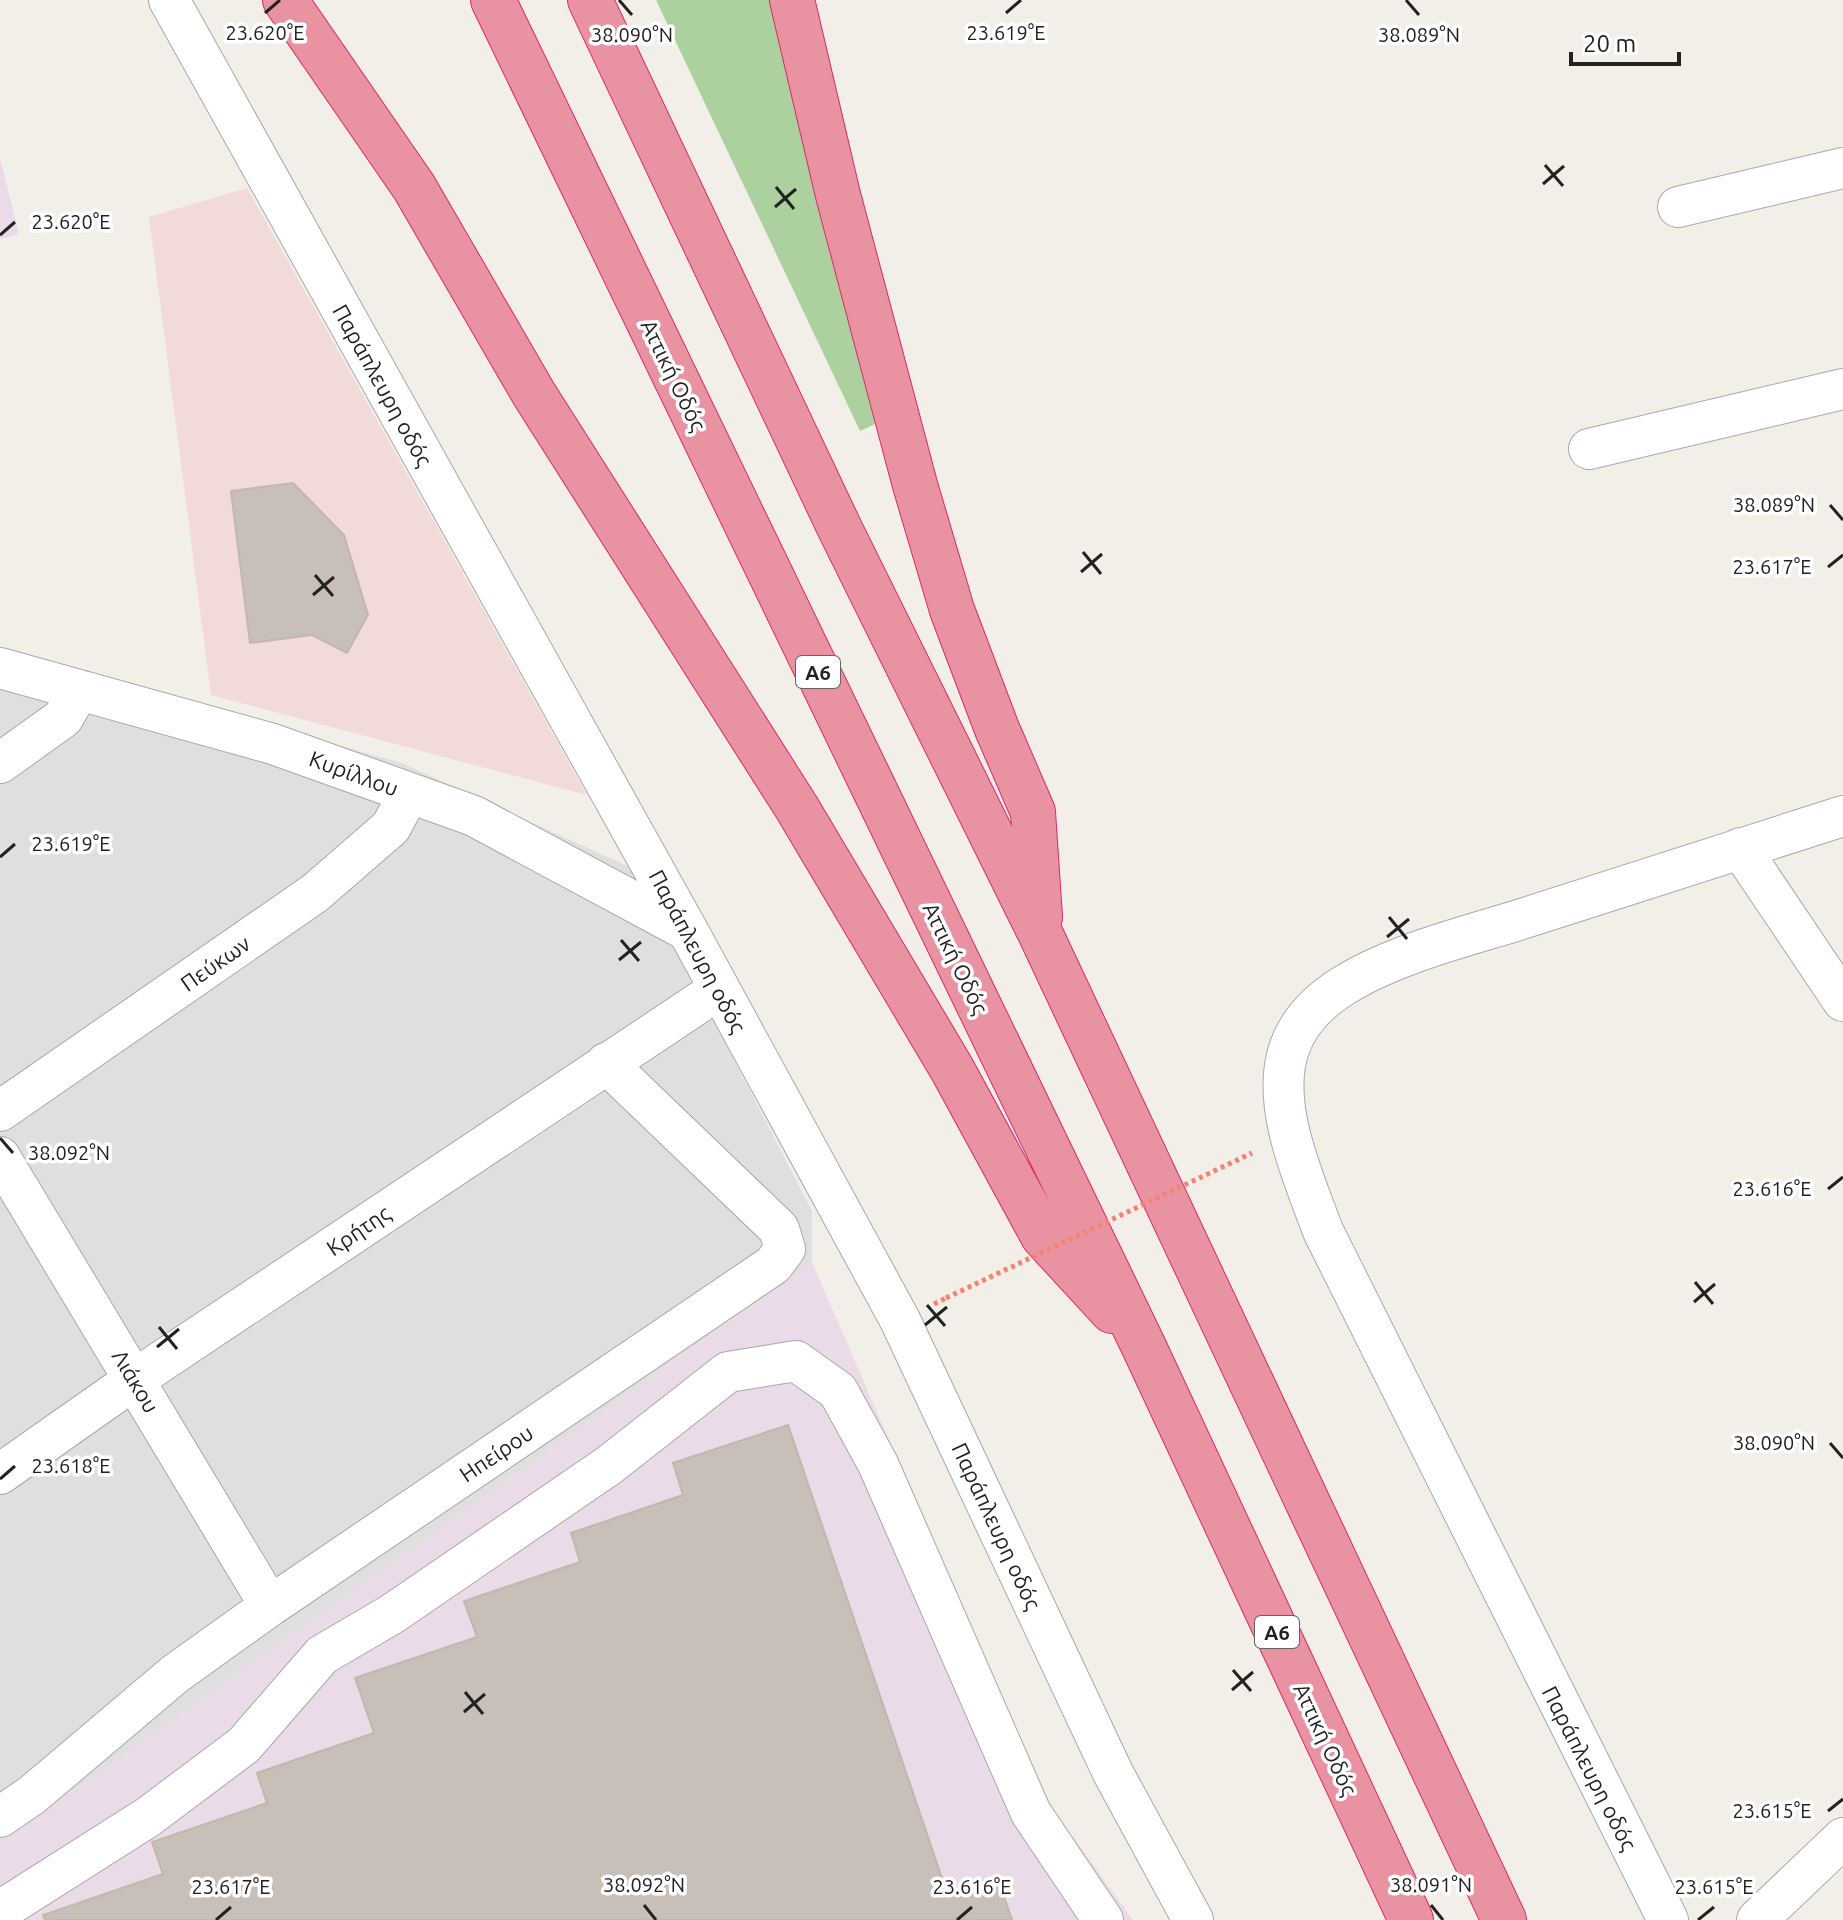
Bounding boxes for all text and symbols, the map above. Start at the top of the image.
scale bar [1571,16,1679,66]
text: 23.620°E [226,21,305,44]
text: 23.619°E [967,21,1046,44]
text: 38.090°N [591,23,673,46]
text: 38.089°N [1378,23,1460,46]
text: 20 m [1583,30,1636,57]
text: 23.620°E [32,210,111,233]
street label: Παράπλευρη οδός [327,300,438,471]
street label: Αττική Οδός [635,315,712,435]
text: 38.089°N [1733,493,1815,516]
text: 23.617°E [1733,555,1812,578]
road number: Α6 [796,656,840,688]
street label: Κυρίλλου [306,745,402,801]
text: 23.619°E [32,832,111,855]
street label: Παράπλευρη οδός [644,865,752,1037]
street label: Αττική Οδός [917,898,994,1018]
street label: Πεύκων [176,930,255,996]
text: 38.092°N [28,1141,110,1164]
text: 23.616°E [1733,1177,1812,1200]
street label: Κρήτης [322,1200,395,1261]
street label: Λιάκου [107,1345,165,1417]
street label: Ηπείρου [455,1419,537,1487]
text: 38.090°N [1733,1431,1815,1454]
street label: Παράπλευρη οδός [947,1439,1047,1614]
text: 23.618°E [32,1454,111,1477]
road number: Α6 [1255,1616,1299,1648]
street label: Αττική Οδός [1288,1679,1363,1799]
street label: Παράπλευρη οδός [1537,1682,1642,1855]
text: 23.615°E [1733,1799,1812,1822]
text: 38.092°N [603,1873,685,1896]
text: 38.091°N [1390,1873,1472,1896]
text: 23.617°E [192,1875,271,1898]
text: 23.616°E [933,1875,1012,1898]
text: 23.615°E [1675,1875,1754,1898]

